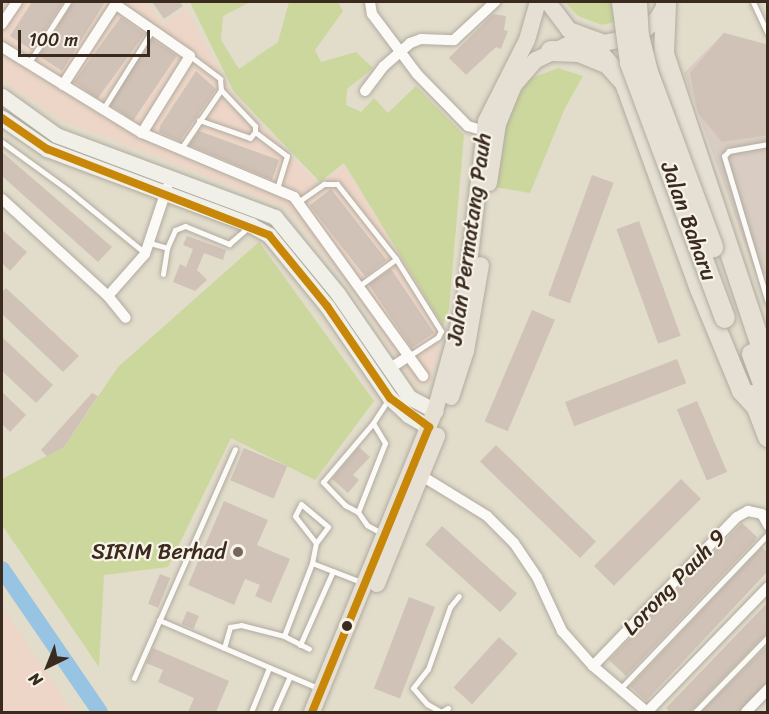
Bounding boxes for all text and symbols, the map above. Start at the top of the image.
scale bar [21,18,153,56]
text: 100 m [29,24,78,56]
street label: Jalan Permatang Pauh [441,131,497,347]
street label: Jalan Baharu [655,158,723,284]
street label: Lorong Pauh 9 [617,523,731,641]
place label: SIRIM Berhad [91,539,226,565]
marker: SIRIM Berhad [231,545,245,559]
unlabelled marker [341,620,353,632]
north arrow [18,636,78,696]
text: N [21,665,49,694]

